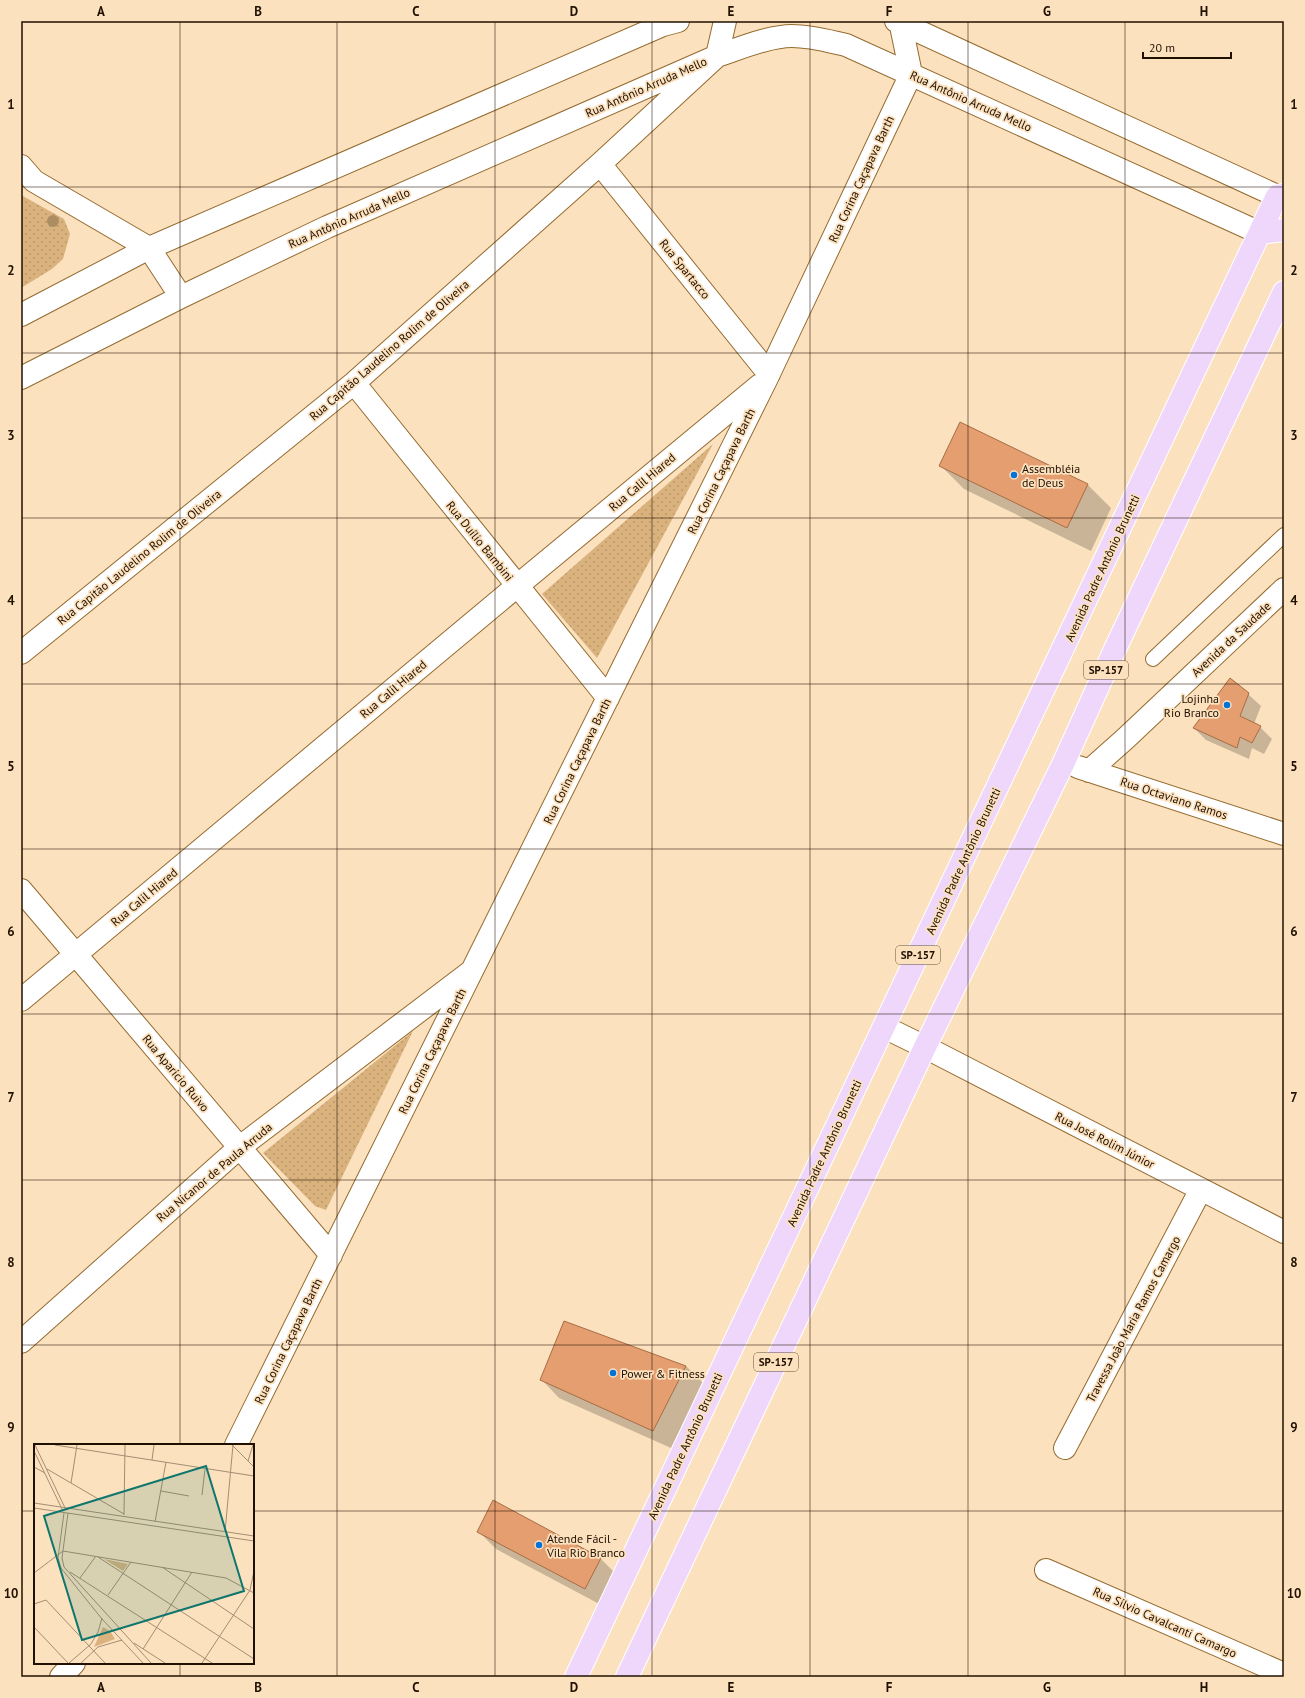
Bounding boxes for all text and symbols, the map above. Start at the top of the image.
text: A [97,3,105,20]
text: B [254,3,262,20]
text: C [412,3,420,20]
text: D [570,3,578,20]
text: E [728,3,735,20]
text: F [886,3,893,20]
text: G [1043,3,1051,20]
text: H [1200,3,1208,20]
scale bar [1143,34,1231,60]
text: 20 m [1149,40,1175,55]
street label: Rua Antônio Arruda Mello [583,53,709,121]
street label: Rua Antônio Arruda Mello [908,67,1034,135]
text: 1 [7,96,15,113]
text: 1 [1290,96,1298,113]
street label: Rua Corina Caçapava Barth [825,113,897,245]
street label: Rua Antônio Arruda Mello [286,184,412,252]
street label: Rua Spartacco [656,236,714,302]
text: 2 [7,262,15,279]
text: 2 [1290,262,1298,279]
street label: Rua Capitão Laudelino Rolim de Oliveira [306,276,472,424]
street label: Rua Corina Caçapava Barth [684,406,758,536]
text: 3 [7,427,15,444]
text: 3 [1290,427,1298,444]
street label: Rua Calil Hiared [606,450,678,514]
place label: Assembléia de Deus [1022,461,1080,490]
marker: Assembléia de Deus [1009,470,1019,480]
street label: Rua Capitão Laudelino Rolim de Oliveira [54,486,224,628]
street label: Avenida Padre Antônio Brunetti [1061,492,1143,644]
street label: Rua Duílio Bambini [443,498,517,584]
text: 4 [7,592,15,609]
text: 4 [1290,592,1298,609]
street label: Avenida da Saudade [1188,598,1274,680]
street label: Rua Calil Hiared [357,657,429,721]
road number: SP-157 [1084,661,1128,679]
place label: Lojinha Rio Branco [1164,691,1219,720]
street label: Rua Corina Caçapava Barth [540,696,614,826]
marker: Lojinha Rio Branco [1222,700,1232,710]
text: 5 [7,758,15,775]
text: 5 [1290,758,1298,775]
street label: Rua Octaviano Ramos [1119,774,1229,822]
street label: Avenida Padre Antônio Brunetti [922,785,1004,937]
street label: Rua Calil Hiared [108,865,180,929]
text: 6 [7,923,15,940]
text: 6 [1290,923,1298,940]
road number: SP-157 [896,946,940,964]
street label: Rua Corina Caçapava Barth [395,986,469,1116]
street label: Rua Aparício Ruivo [139,1031,213,1115]
street label: Avenida Padre Antônio Brunetti [783,1077,865,1229]
text: 7 [7,1089,15,1106]
text: 7 [1290,1089,1298,1106]
street label: Rua José Rolim Júnior [1053,1108,1157,1172]
street label: Rua Nicanor de Paula Arruda [153,1119,275,1225]
street label: Travessa João Maria Ramos Camargo [1083,1233,1183,1405]
text: 8 [7,1254,15,1271]
text: 8 [1290,1254,1298,1271]
street label: Rua Corina Caçapava Barth [251,1276,325,1406]
road number: SP-157 [754,1353,798,1371]
place label: Power & Fitness [621,1366,705,1381]
marker: Power & Fitness [608,1368,618,1378]
street label: Avenida Padre Antônio Brunetti [644,1370,726,1522]
text: 9 [7,1419,15,1436]
text: 9 [1290,1419,1298,1436]
inset map [34,1444,254,1664]
place label: Atende Fácil - Vila Rio Branco [546,1531,625,1560]
marker: Atende Fácil - Vila Rio Branco [534,1540,544,1550]
street label: Rua Sílvio Cavalcanti Camargo [1091,1583,1239,1661]
text: 10 [4,1585,18,1602]
text: 10 [1287,1585,1301,1602]
text: A [97,1679,105,1696]
text: B [254,1679,262,1696]
text: C [412,1679,420,1696]
text: D [570,1679,578,1696]
text: E [728,1679,735,1696]
text: F [886,1679,893,1696]
text: G [1043,1679,1051,1696]
text: H [1200,1679,1208,1696]

